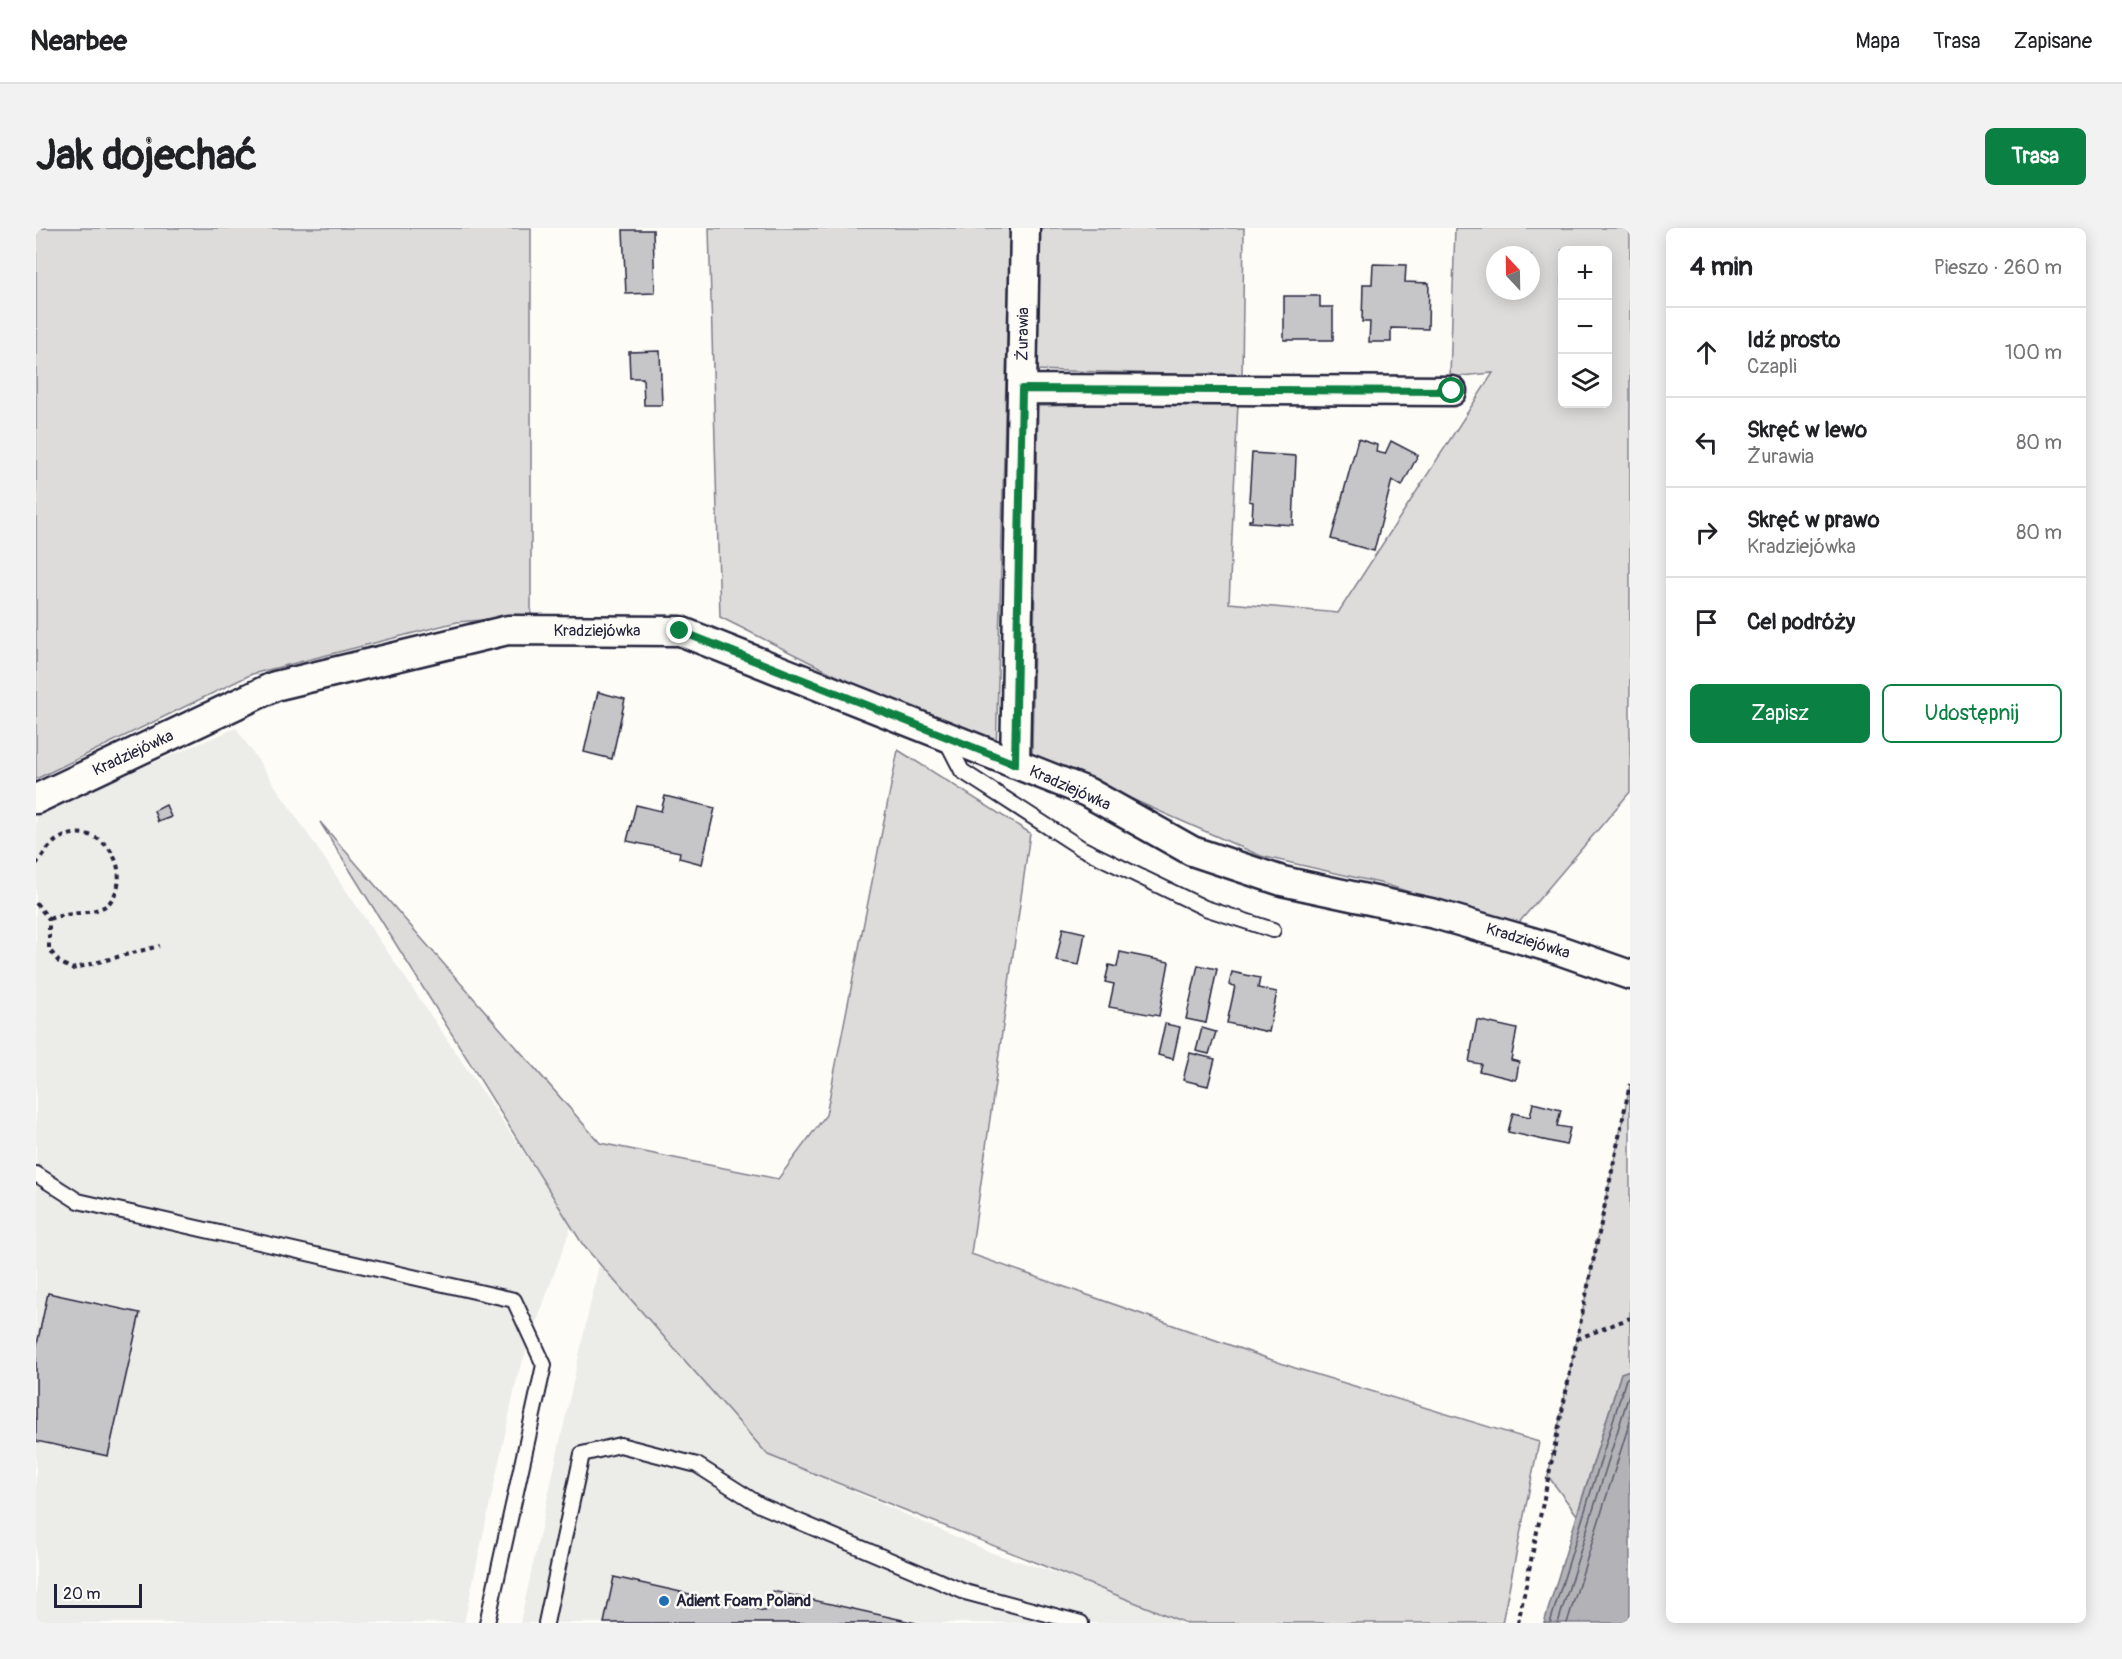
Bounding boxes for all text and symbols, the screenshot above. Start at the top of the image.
text: Nearbee [30,24,127,59]
text: Mapa [1855,28,1900,55]
text: Trasa [1933,28,1981,55]
text: Zapisane [2014,28,2092,55]
button: Trasa [1985,128,2086,185]
text: Jak dojechać [36,130,257,182]
north arrow [1486,246,1540,300]
map controls [1558,246,1612,408]
button: + [1558,246,1612,300]
text: 4 min [1690,251,1753,283]
text: Pieszo · 260 m [1934,255,2062,280]
button: − [1558,300,1612,354]
street label: Żurawia [1013,307,1033,361]
text: Idź prosto [1747,326,1840,354]
icon: ahead [1690,336,1723,369]
text: 100 m [2005,340,2062,365]
button: layers [1558,354,1612,408]
text: Czapli [1747,354,1797,379]
route start [1438,377,1464,403]
text: Skręć w lewo [1747,416,1867,444]
icon: left [1690,426,1723,459]
text: 80 m [2016,430,2062,455]
text: Żurawia [1747,444,1814,469]
text: Skręć w prawo [1747,506,1880,534]
icon: right [1690,516,1723,549]
text: 80 m [2016,520,2062,545]
text: Kradziejówka [1747,534,1856,559]
icon: arrive [1690,606,1723,639]
text: Cel podróży [1747,608,1855,636]
route end [666,617,692,643]
street label: Kradziejówka [553,621,641,641]
button: Zapisz [1690,684,1870,743]
button: Udostępnij [1882,684,2062,743]
street label: Kradziejówka [89,726,177,780]
street label: Kradziejówka [1026,761,1114,815]
street label: Kradziejówka [1483,919,1573,963]
scale bar [54,1581,142,1608]
text: 20 m [63,1584,101,1604]
place label: Adient Foam Poland [676,1591,811,1611]
marker: Adient Foam Poland [657,1594,671,1608]

